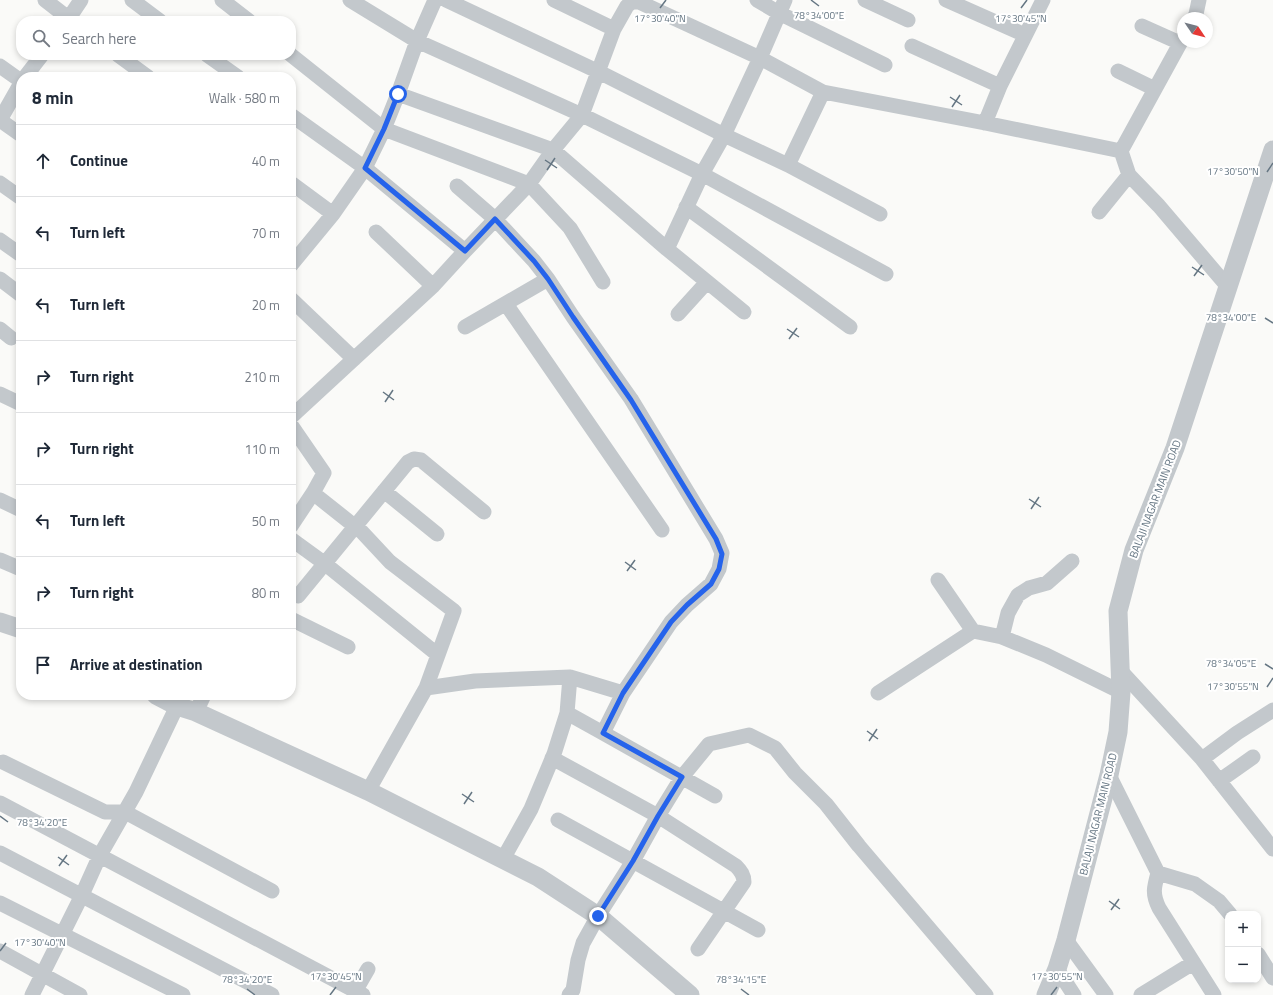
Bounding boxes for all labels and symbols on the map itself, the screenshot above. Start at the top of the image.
text: 78°34'00"E [794,8,845,23]
text: 17°30'40"N [634,11,686,26]
text: 17°30'45"N [995,11,1047,26]
north arrow [1177,12,1213,48]
route start [389,85,407,103]
text: 17°30'50"N [1207,164,1259,179]
text: 78°34'00"E [1206,310,1257,325]
street label: BALAJI NAGAR MAIN ROAD [1125,437,1185,561]
text: 78°34'05"E [1206,656,1257,671]
text: 17°30'55"N [1207,679,1259,694]
street label: BALAJI NAGAR MAIN ROAD [1075,751,1121,877]
text: 78°34'20"E [17,815,68,830]
route end [589,907,607,925]
text: 17°30'40"N [14,935,66,950]
text: 17°30'45"N [310,969,362,984]
text: 17°30'55"N [1031,969,1083,984]
text: 78°34'20"E [222,972,273,987]
text: 78°34'15"E [716,972,767,987]

